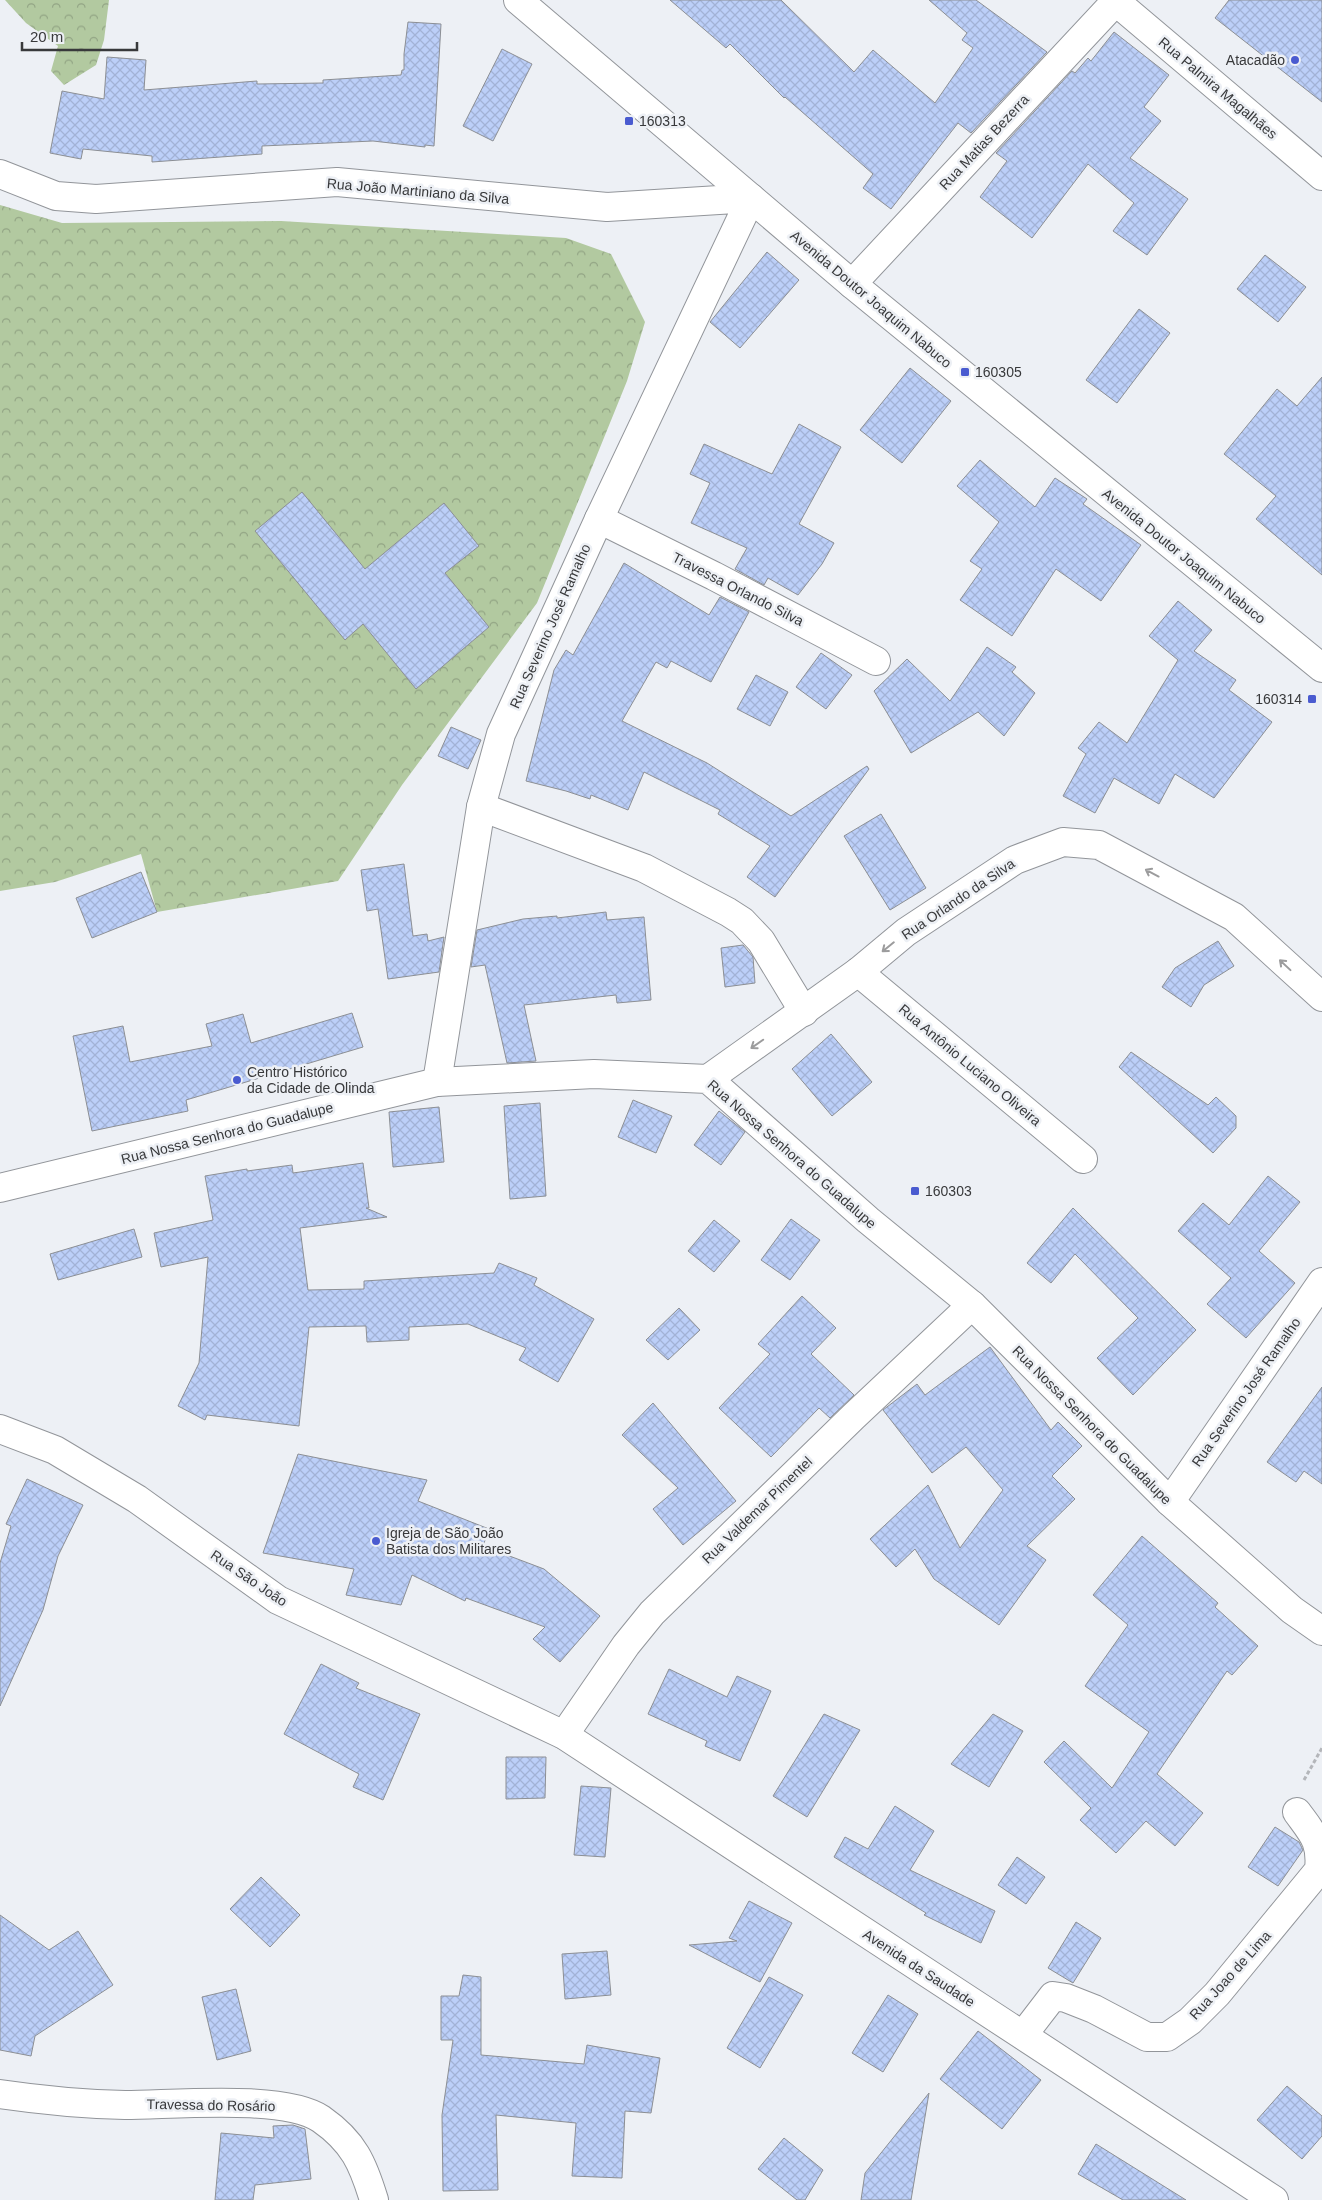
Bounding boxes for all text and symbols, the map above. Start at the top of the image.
scale bar [22,20,138,52]
text: 20 m [30,28,63,45]
street label: Rua Palmira Magalhães [1156,34,1280,142]
place label: Atacadão [1226,52,1285,68]
marker: Atacadão [1289,54,1301,66]
street label: Rua Matias Bezerra [936,91,1032,193]
place label: 160313 [639,113,686,129]
marker: 160313 [623,115,635,127]
street label: Rua João Martiniano da Silva [326,175,510,207]
street label: Avenida Doutor Joaquim Nabuco [787,227,955,371]
place label: 160305 [975,364,1022,380]
marker: 160305 [959,366,971,378]
street label: Avenida Doutor Joaquim Nabuco [1099,485,1269,627]
street label: Rua Severino José Ramalho [506,541,594,711]
street label: Travessa Orlando Silva [670,549,806,629]
place label: 160314 [1255,691,1302,707]
marker: 160314 [1306,693,1318,705]
street label: Rua Orlando da Silva [898,855,1018,943]
one-way arrow [1146,868,1160,878]
one-way arrow [881,942,894,953]
one-way arrow [1279,959,1292,971]
street label: Rua Antônio Luciano Oliveira [896,1001,1044,1129]
one-way arrow [751,1039,765,1049]
place label: Centro Histórico da Cidade de Olinda [247,1064,375,1096]
marker: Centro Histórico da Cidade de Olinda [231,1074,243,1086]
street label: Rua Nossa Senhora do Guadalupe [705,1076,880,1232]
street label: Rua Nossa Senhora do Guadalupe [119,1099,335,1167]
place label: 160303 [925,1183,972,1199]
marker: 160303 [909,1185,921,1197]
street label: Rua Severino José Ramalho [1188,1314,1304,1470]
street label: Rua Nossa Senhora do Guadalupe [1009,1342,1175,1508]
street label: Rua Valdemar Pimentel [699,1453,815,1567]
place label: Igreja de São João Batista dos Militares [386,1525,511,1557]
marker: Igreja de São João Batista dos Militares [370,1535,382,1547]
street label: Rua São João [208,1547,290,1610]
street label: Avenida da Saudade [860,1926,978,2010]
street label: Rua Joao de Lima [1186,1927,1274,2023]
street label: Travessa do Rosário [147,2096,276,2114]

